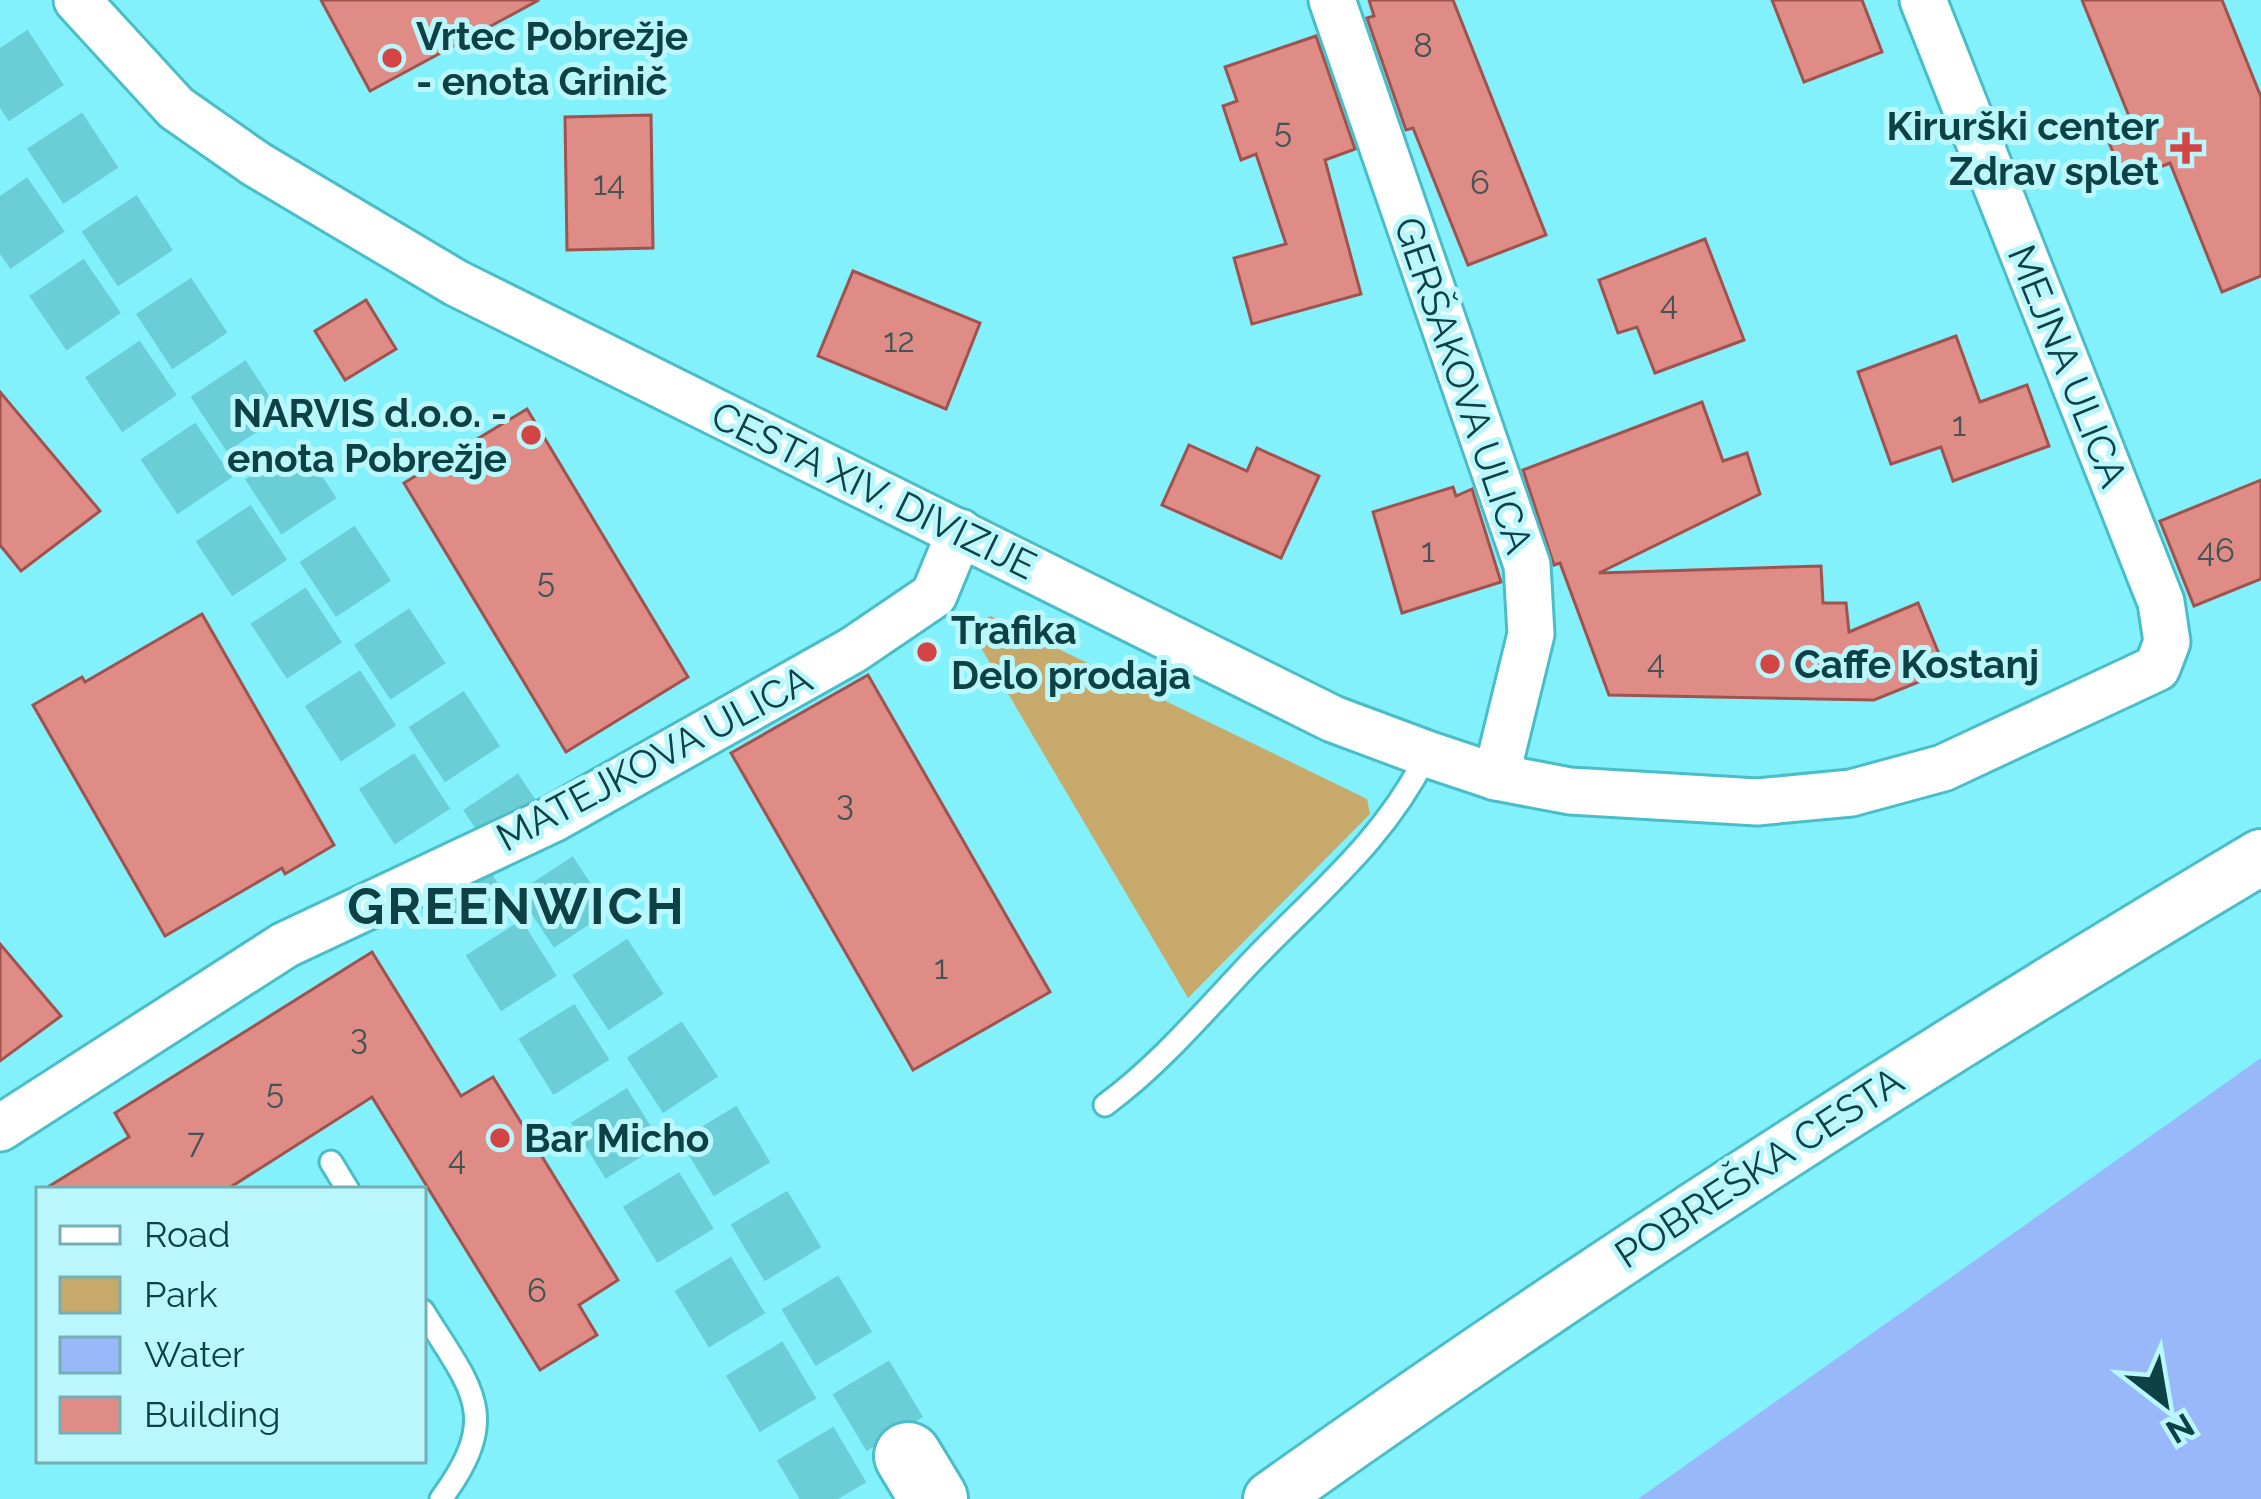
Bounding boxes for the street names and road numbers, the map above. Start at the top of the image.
street label: GERŠAKOVA ULICA [1385,211,1544,559]
street label: MEJNA ULICA [1999,238,2137,494]
street label: CESTA XIV. DIVIZIJE [704,391,1044,589]
street label: MATEJKOVA ULICA [489,656,819,860]
street label: POBREŠKA CESTA [1606,1056,1912,1277]

